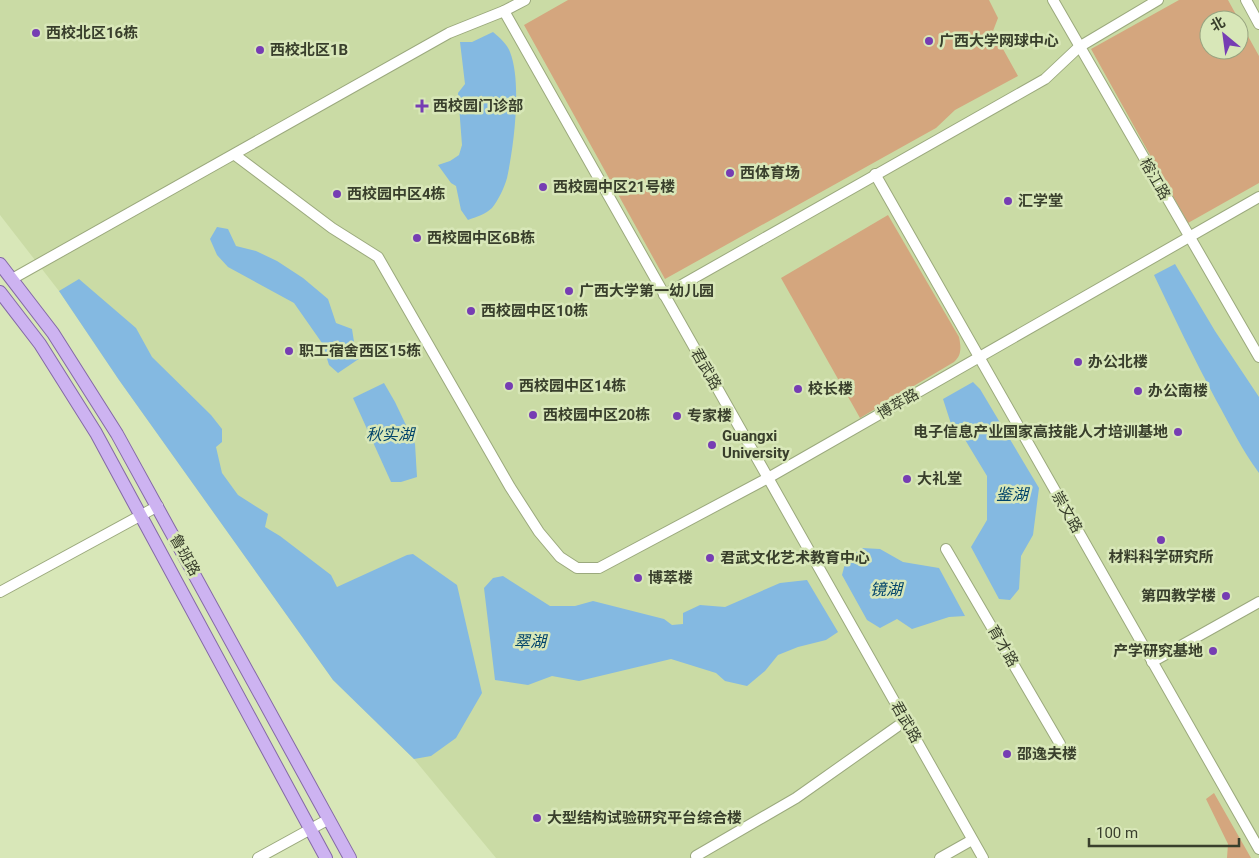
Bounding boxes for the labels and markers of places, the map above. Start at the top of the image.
place label: 西校北区16栋 [46,24,138,42]
marker: 西校北区16栋 [30,27,42,39]
place label: 广西大学网球中心 [939,32,1059,50]
marker: 广西大学网球中心 [923,35,935,47]
place label: 西校北区1B [270,41,348,59]
marker: 西校北区1B [254,44,266,56]
place label: 西校园门诊部 [433,97,523,115]
marker: 西校园门诊部 [415,99,429,113]
place label: 西体育场 [740,164,800,182]
marker: 西体育场 [724,167,736,179]
place label: 西校园中区21号楼 [553,178,675,196]
marker: 西校园中区21号楼 [537,181,549,193]
place label: 西校园中区4栋 [347,185,446,203]
marker: 西校园中区4栋 [331,188,343,200]
place label: 汇学堂 [1018,192,1063,210]
marker: 汇学堂 [1002,195,1014,207]
place label: 西校园中区6B栋 [427,229,535,247]
marker: 西校园中区6B栋 [411,232,423,244]
place label: 广西大学第一幼儿园 [579,282,714,300]
marker: 广西大学第一幼儿园 [563,285,575,297]
place label: 西校园中区10栋 [481,302,588,320]
marker: 西校园中区10栋 [465,305,477,317]
place label: 职工宿舍西区15栋 [299,342,421,360]
marker: 职工宿舍西区15栋 [283,345,295,357]
place label: 办公北楼 [1088,353,1148,371]
marker: 办公北楼 [1072,356,1084,368]
place label: 西校园中区14栋 [519,377,626,395]
marker: 西校园中区14栋 [503,380,515,392]
place label: 校长楼 [808,380,853,398]
place label: 办公南楼 [1148,382,1208,400]
marker: 校长楼 [792,383,804,395]
marker: 办公南楼 [1132,385,1144,397]
place label: 西校园中区20栋 [543,406,650,424]
place label: 专家楼 [687,407,732,425]
marker: 西校园中区20栋 [527,409,539,421]
marker: 专家楼 [671,410,683,422]
place label: 电子信息产业国家高技能人才培训基地 [913,423,1168,441]
marker: 电子信息产业国家高技能人才培训基地 [1172,426,1184,438]
place label: Guangxi University [722,427,790,462]
marker: Guangxi University [706,439,718,451]
place label: 大礼堂 [917,470,962,488]
marker: 大礼堂 [901,473,913,485]
marker: 材料科学研究所 [1155,534,1167,546]
place label: 材料科学研究所 [1108,548,1214,566]
place label: 君武文化艺术教育中心 [720,549,870,567]
marker: 君武文化艺术教育中心 [704,552,716,564]
place label: 博萃楼 [648,569,693,587]
marker: 博萃楼 [632,572,644,584]
place label: 第四教学楼 [1141,587,1216,605]
marker: 第四教学楼 [1220,590,1232,602]
place label: 产学研究基地 [1113,642,1203,660]
marker: 产学研究基地 [1207,645,1219,657]
place label: 邵逸夫楼 [1017,745,1077,763]
marker: 邵逸夫楼 [1001,748,1013,760]
place label: 大型结构试验研究平台综合楼 [547,809,742,827]
marker: 大型结构试验研究平台综合楼 [531,812,543,824]

